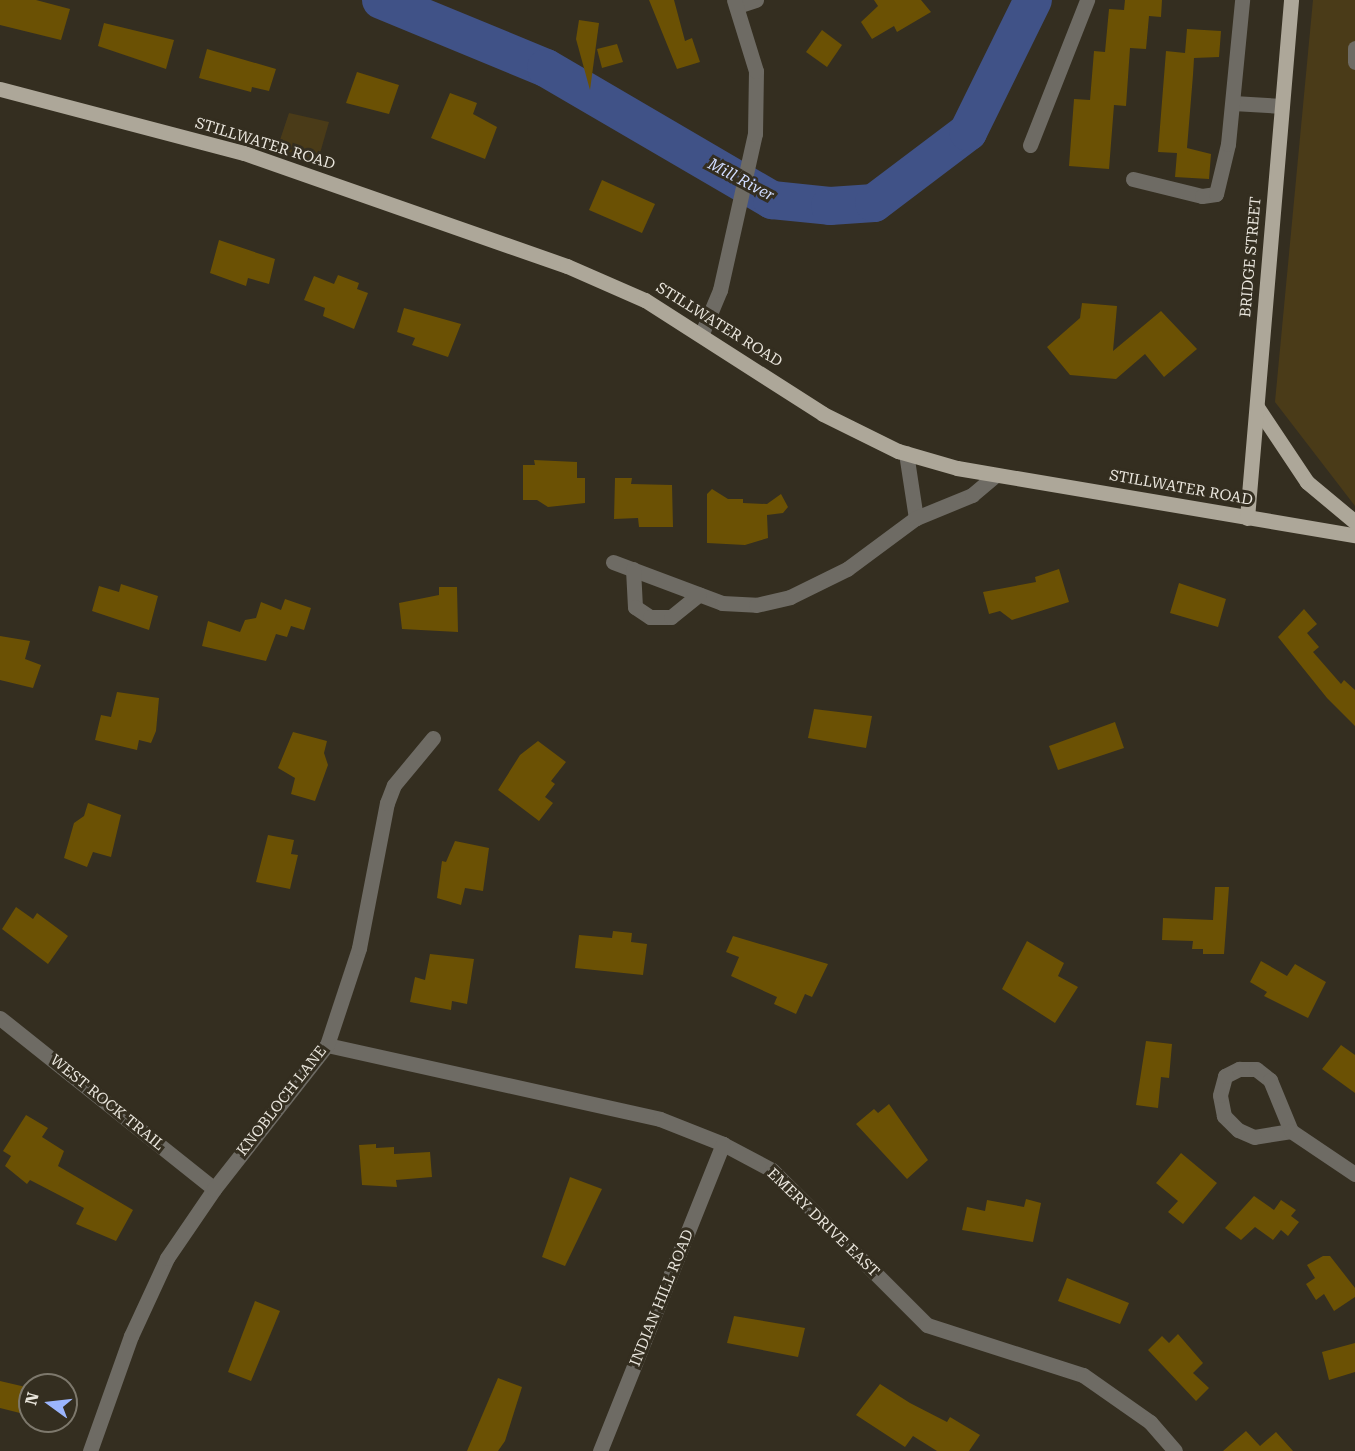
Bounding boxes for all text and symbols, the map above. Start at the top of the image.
street label: STILLWATER ROAD [193,114,337,174]
water label: Mill River [705,155,777,205]
street label: BRIDGE STREET [1237,196,1265,318]
street label: STILLWATER ROAD [653,279,785,371]
street label: STILLWATER ROAD [1108,467,1254,509]
street label: KNOBLOCH LANE [233,1042,331,1160]
street label: WEST ROCK TRAIL [46,1051,168,1155]
street label: EMERY DRIVE EAST [763,1165,883,1281]
street label: INDIAN HILL ROAD [626,1227,698,1369]
north arrow [18,1373,78,1433]
text: N [21,1390,43,1407]

